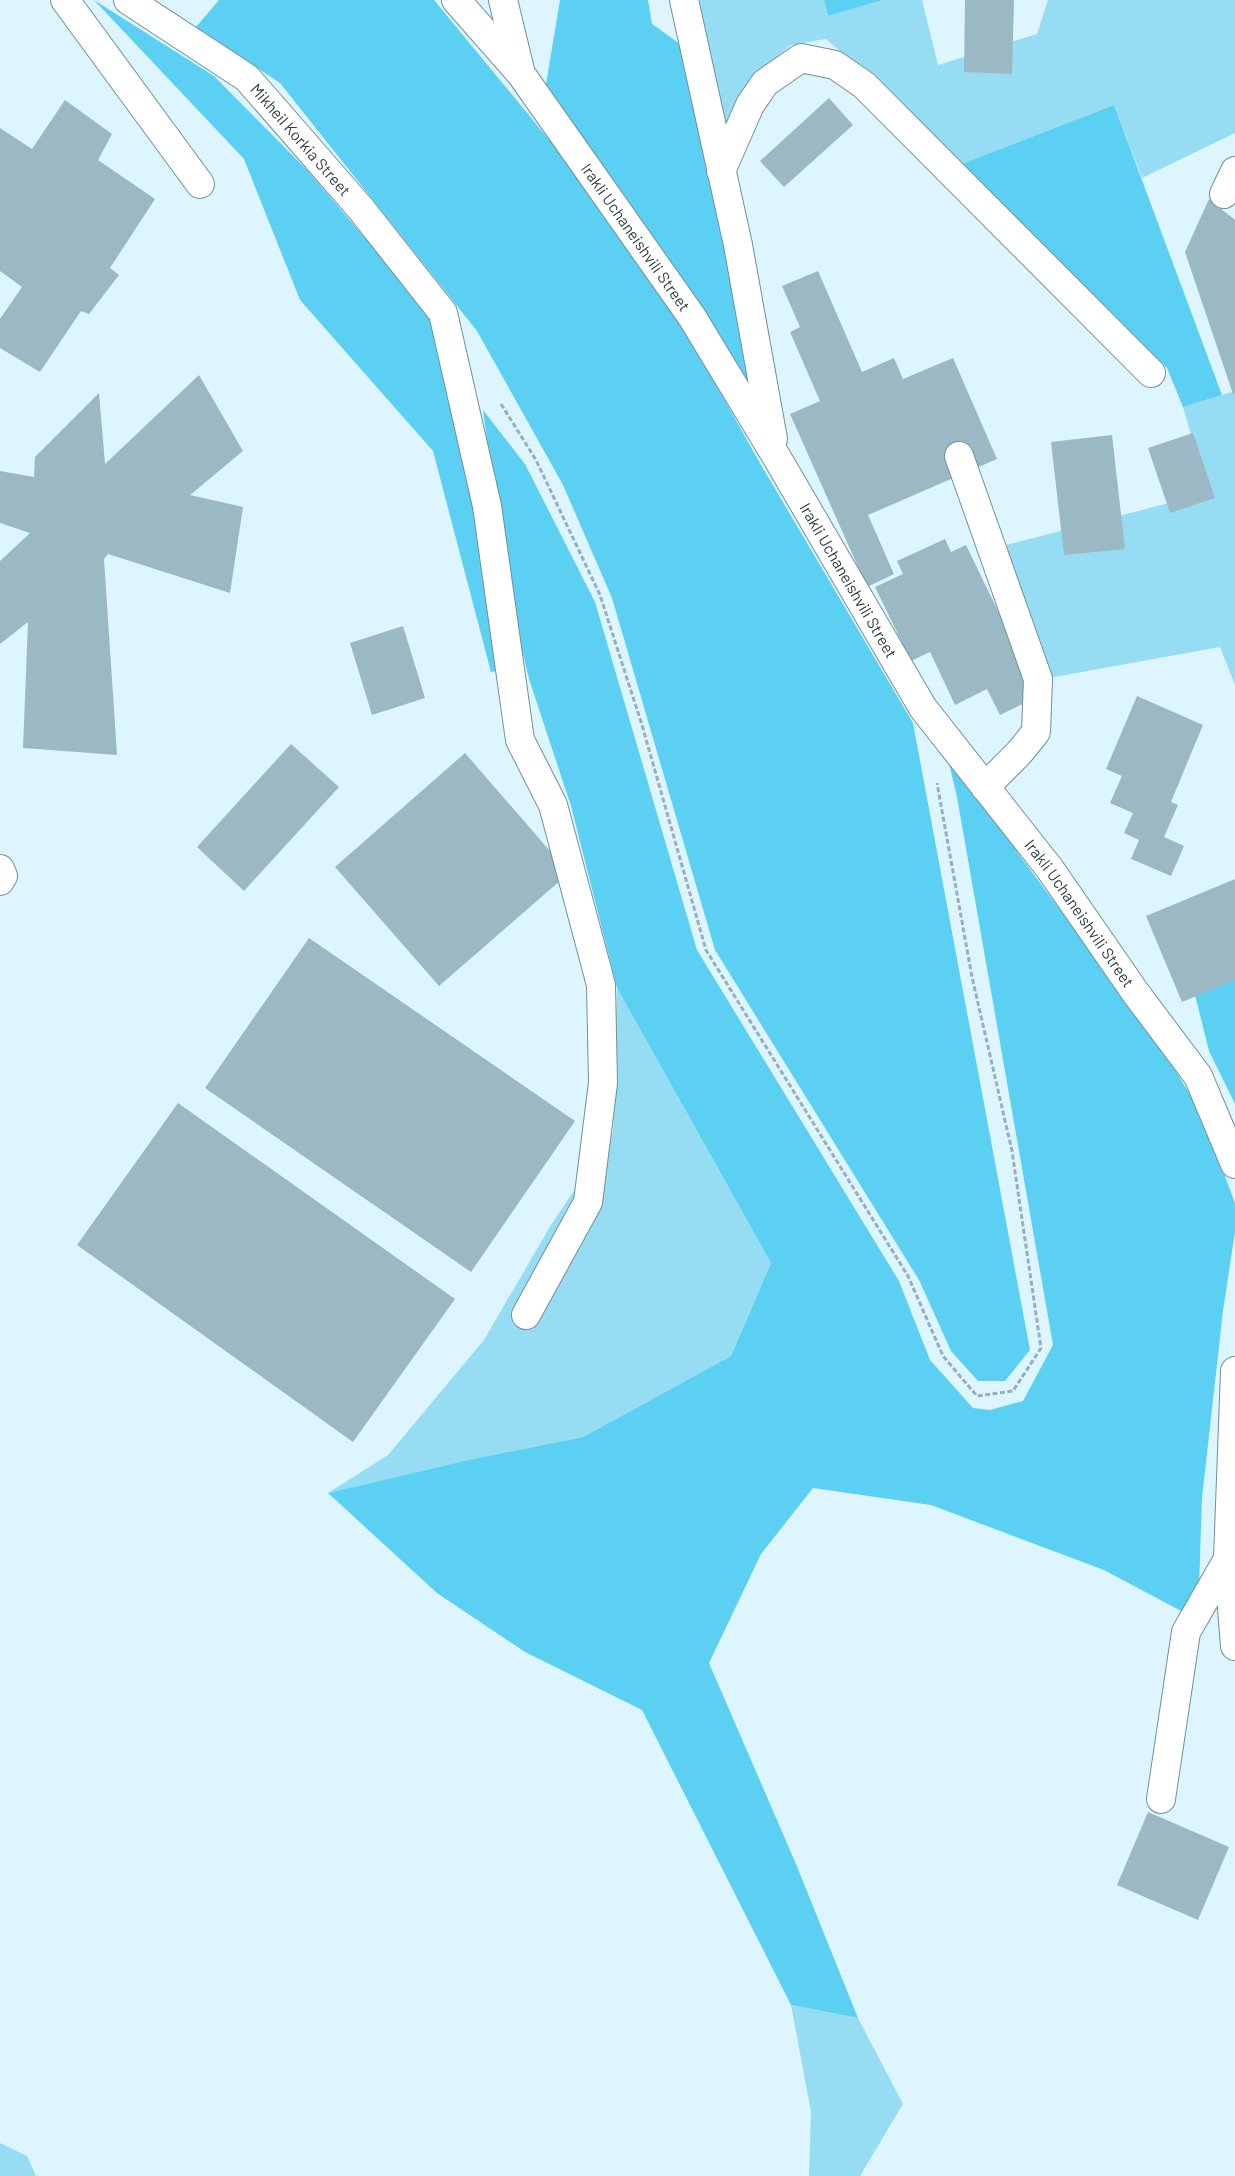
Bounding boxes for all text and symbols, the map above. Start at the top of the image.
street label: Mikheil Korkia Street [247,79,355,199]
street label: Irakli Uchaneishvili Street [578,159,695,314]
street label: Irakli Uchaneishvili Street [796,499,902,661]
street label: Irakli Uchaneishvili Street [1021,835,1139,990]

